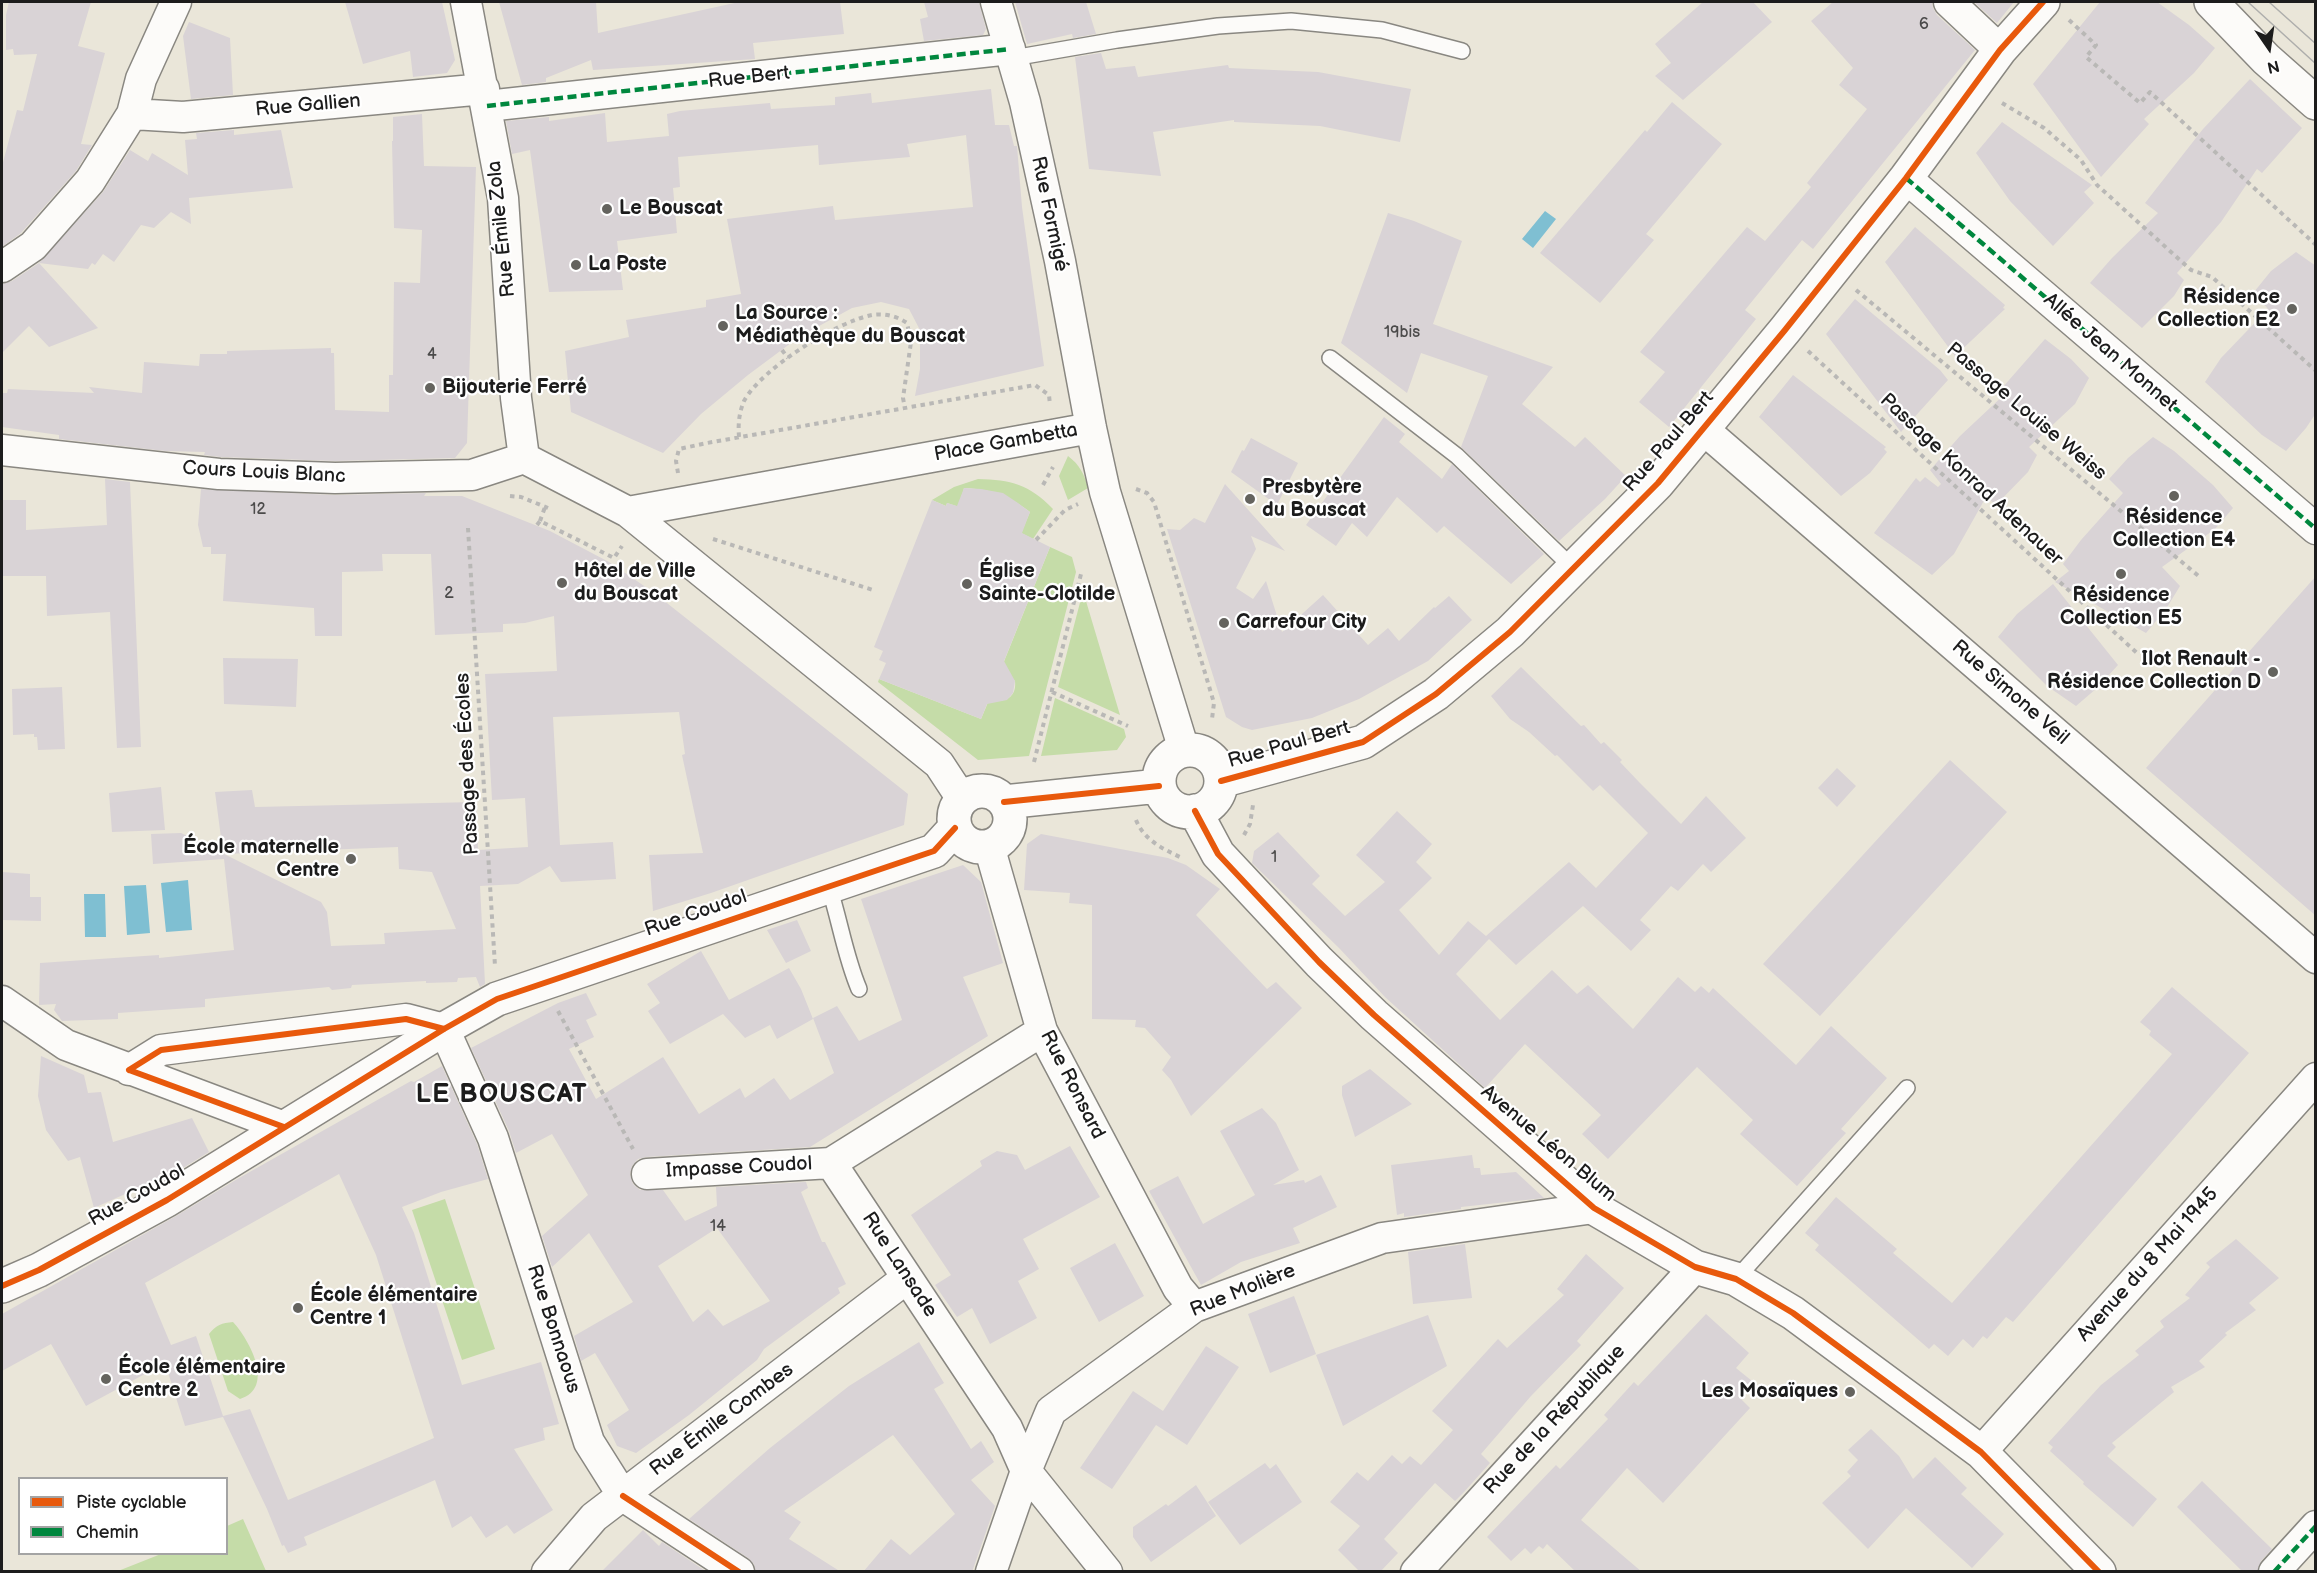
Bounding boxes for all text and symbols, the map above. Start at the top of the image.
house number: 6 [1919,15,1929,35]
north arrow [2239,18,2299,78]
text: N [2265,55,2281,77]
street label: Rue Bert [707,62,791,94]
street label: Rue Gallien [254,89,362,123]
street label: Rue Formigé [1025,154,1073,274]
street label: Rue Émile Zola [483,159,521,299]
place label: Le Bouscat [619,197,723,221]
marker: Le Bouscat [600,202,614,216]
place label: La Poste [588,253,667,277]
marker: La Poste [569,258,583,272]
place label: Résidence Collection E2 [2157,286,2280,333]
street label: Allée Jean Monnet [2038,288,2182,418]
place label: La Source : Médiathèque du Bouscat [735,302,965,349]
marker: Résidence Collection E2 [2285,302,2299,316]
marker: La Source : Médiathèque du Bouscat [716,319,730,333]
house number: 19bis [1384,323,1420,343]
street label: Passage Louise Weiss [1941,338,2111,486]
house number: 4 [427,345,437,365]
place label: Bijouterie Ferré [442,376,587,400]
marker: Bijouterie Ferré [423,381,437,395]
street label: Rue Paul Bert [1619,387,1719,497]
street label: Passage Konrad Adenauer [1875,389,2067,571]
street label: Place Gambetta [932,419,1080,467]
street label: Cours Louis Blanc [182,457,346,489]
place label: Presbytère du Bouscat [1262,476,1366,523]
marker: Résidence Collection E4 [2167,489,2181,503]
marker: Presbytère du Bouscat [1243,492,1257,506]
house number: 12 [250,500,266,520]
place label: Résidence Collection E4 [2113,506,2235,553]
place label: Hôtel de Ville du Bouscat [574,560,696,607]
place label: Église Sainte-Clotilde [979,560,1115,607]
marker: Résidence Collection E5 [2114,567,2128,581]
marker: Hôtel de Ville du Bouscat [555,576,569,590]
marker: Église Sainte-Clotilde [960,577,974,591]
house number: 2 [444,584,454,604]
place label: Résidence Collection E5 [2060,584,2182,631]
place label: Carrefour City [1236,611,1366,635]
marker: Carrefour City [1217,616,1231,630]
street label: Rue Simone Veil [1946,636,2074,750]
place label: Ilot Renault - Résidence Collection D [2047,648,2261,695]
marker: Ilot Renault - Résidence Collection D [2266,665,2280,679]
street label: Passage des Écoles [451,672,485,856]
street label: Rue Paul Bert [1225,716,1353,774]
place label: École maternelle Centre [183,836,339,883]
house number: 1 [1271,848,1277,868]
marker: École maternelle Centre [344,852,358,866]
street label: Rue Coudol [642,885,750,943]
street label: Rue Ronsard [1034,1027,1110,1143]
district label: LE BOUSCAT [416,1079,588,1111]
street label: Avenue Léon Blum [1475,1080,1621,1208]
street label: Impasse Coudol [665,1152,813,1184]
street label: Rue Coudol [85,1160,189,1232]
street label: Avenue du 8 Mai 1945 [2072,1183,2224,1347]
street label: Rue Lansade [856,1208,942,1322]
house number: 14 [710,1217,726,1237]
street label: Rue Molière [1187,1259,1299,1323]
street label: Rue Bonnaous [521,1262,585,1396]
place label: École élémentaire Centre 1 [310,1284,478,1331]
marker: École élémentaire Centre 1 [291,1301,305,1315]
street label: Rue de la République [1479,1340,1631,1500]
place label: École élémentaire Centre 2 [118,1356,286,1403]
street label: Rue Émile Combes [646,1358,798,1482]
marker: École élémentaire Centre 2 [99,1372,113,1386]
place label: Les Mosaïques [1701,1380,1838,1404]
marker: Les Mosaïques [1843,1385,1857,1399]
legend [18,1477,228,1555]
text: Piste cyclable [76,1492,186,1513]
text: Chemin [76,1522,139,1543]

